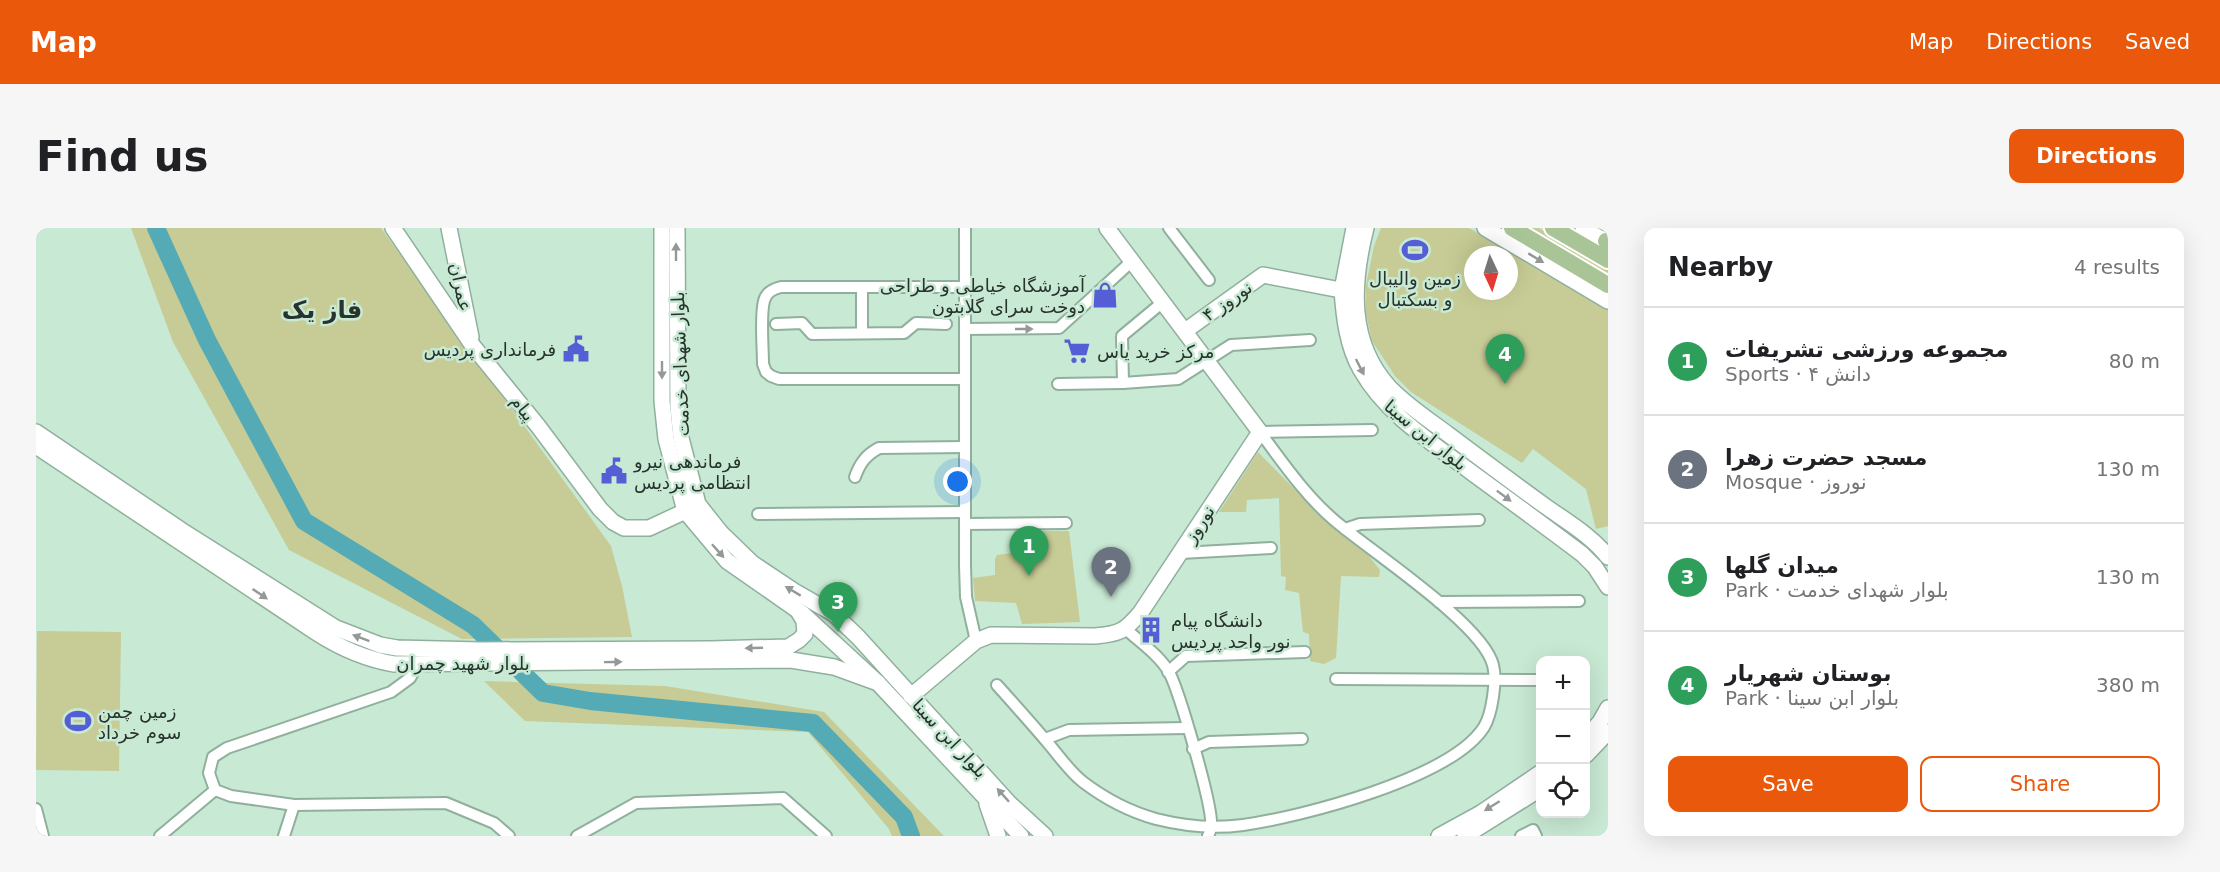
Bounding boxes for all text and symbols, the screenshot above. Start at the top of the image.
text: Map [30,26,97,59]
text: Map [1909,30,1953,54]
text: Directions [1986,30,2092,54]
text: Saved [2125,30,2190,54]
button: Directions [2009,129,2184,183]
text: Find us [36,132,209,181]
sports icon: زمین والیبال و بسکتبال [1400,235,1430,265]
one-way arrow [671,243,681,262]
north arrow [1464,246,1518,300]
one-way arrow [1527,252,1544,262]
text: Nearby [1668,252,1773,282]
text: 4 results [2074,255,2160,279]
street label: عمران [445,261,476,314]
place label: زمین والیبال و بسکتبال [1369,268,1461,311]
place label: آموزشگاه خیاطی و طراحی دوخت سرای گلابتون [880,274,1086,318]
street label: نوروز ۴ [1198,276,1256,326]
shop icon: آموزشگاه خیاطی و طراحی دوخت سرای گلابتون [1090,280,1120,310]
street label: بلوار شهدای خدمت [667,291,694,437]
district label: فاز یک [282,296,362,324]
one-way arrow [1014,324,1033,334]
public building icon: فرمانداری پردیس [561,334,591,364]
pin: 4 [1486,334,1524,384]
supermarket icon: مرکز خرید یاس [1062,336,1092,366]
text: مجموعه ورزشی تشریفات [1725,337,2008,362]
place label: فرمانداری پردیس [423,339,556,361]
place label: مرکز خرید یاس [1097,341,1215,363]
text: 1 [1681,349,1694,373]
text: 80 m [2109,349,2160,373]
one-way arrow [1355,358,1364,375]
one-way arrow [657,361,667,380]
text: Sports · دانش ۴ [1725,362,1871,386]
street label: پیام [506,391,540,426]
street label: بلوار ابن سینا [1380,395,1472,476]
text: مسجد حضرت زهرا [1725,445,1927,470]
place label: فرماندهی نیرو انتظامی پردیس [633,451,751,494]
public building icon: فرماندهی نیرو انتظامی پردیس [599,456,629,486]
text: 2 [1681,457,1694,481]
text: 130 m [2096,457,2160,481]
your location [943,467,972,496]
text: Mosque · نوروز [1725,470,1867,494]
one-way arrow [1496,489,1511,501]
street label: نوروز [1179,501,1220,548]
pin: 1 [1010,526,1048,576]
one-way arrow [711,543,724,558]
pin: 2 [1092,548,1130,597]
text: میدان گلها [1725,553,1839,578]
text: 3 [1681,565,1694,589]
text: 130 m [2096,565,2160,589]
text: Park · بلوار شهدای خدمت [1725,578,1949,602]
pin: 3 [818,582,858,632]
one-way arrow [785,585,801,596]
one-way arrow [251,589,268,600]
place label: دانشگاه پیام نور واحد پردیس [1171,610,1291,653]
building icon: دانشگاه پیام نور واحد پردیس [1136,615,1166,645]
one-way arrow [352,633,370,643]
one-way arrow [745,643,764,652]
street label: بلوار شهید چمران [396,653,530,675]
map controls [1536,656,1590,818]
button: + [1536,656,1590,710]
one-way arrow [604,657,623,667]
text: بوستان شهریار [1725,661,1891,686]
text: 4 [1681,673,1694,697]
text: 380 m [2096,673,2160,697]
text: Park · بلوار ابن سینا [1725,686,1899,710]
street label: بلوار ابن سینا [907,694,992,783]
place label: زمین چمن سوم خرداد [98,701,181,744]
sports icon: زمین چمن سوم خرداد [63,706,93,736]
button: − [1536,710,1590,764]
button: Save [1668,756,1908,812]
button: Share [1920,756,2160,812]
button: locate [1536,764,1590,818]
one-way arrow [997,788,1010,803]
one-way arrow [1484,800,1500,811]

